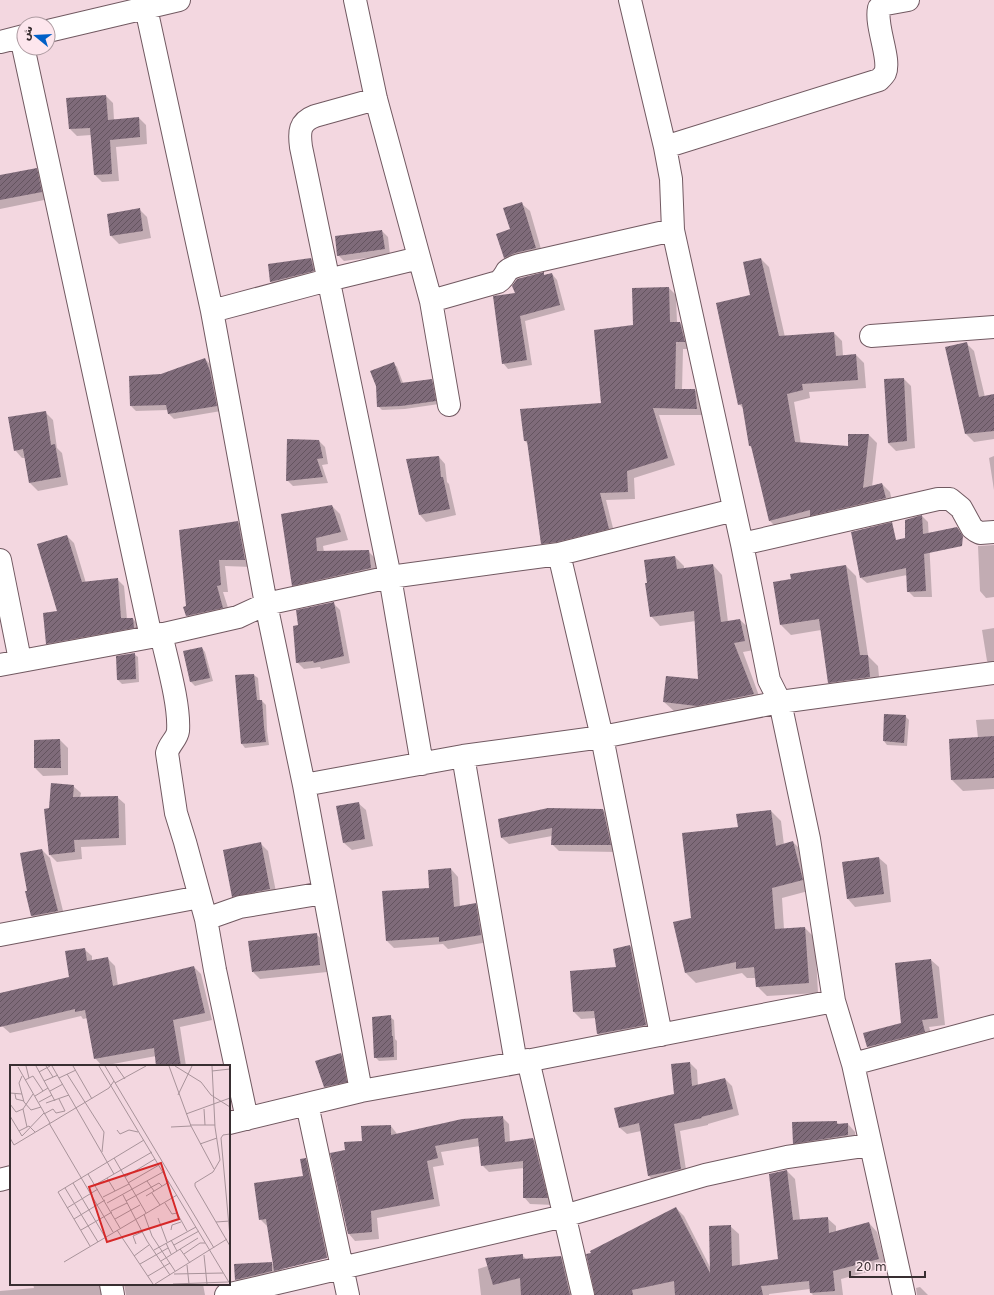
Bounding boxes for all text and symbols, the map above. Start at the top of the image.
north arrow [16,16,56,56]
text: ش [18,24,35,42]
inset map [10,1065,230,1285]
scale bar [850,1253,925,1279]
text: 20 m [856,1260,887,1274]

